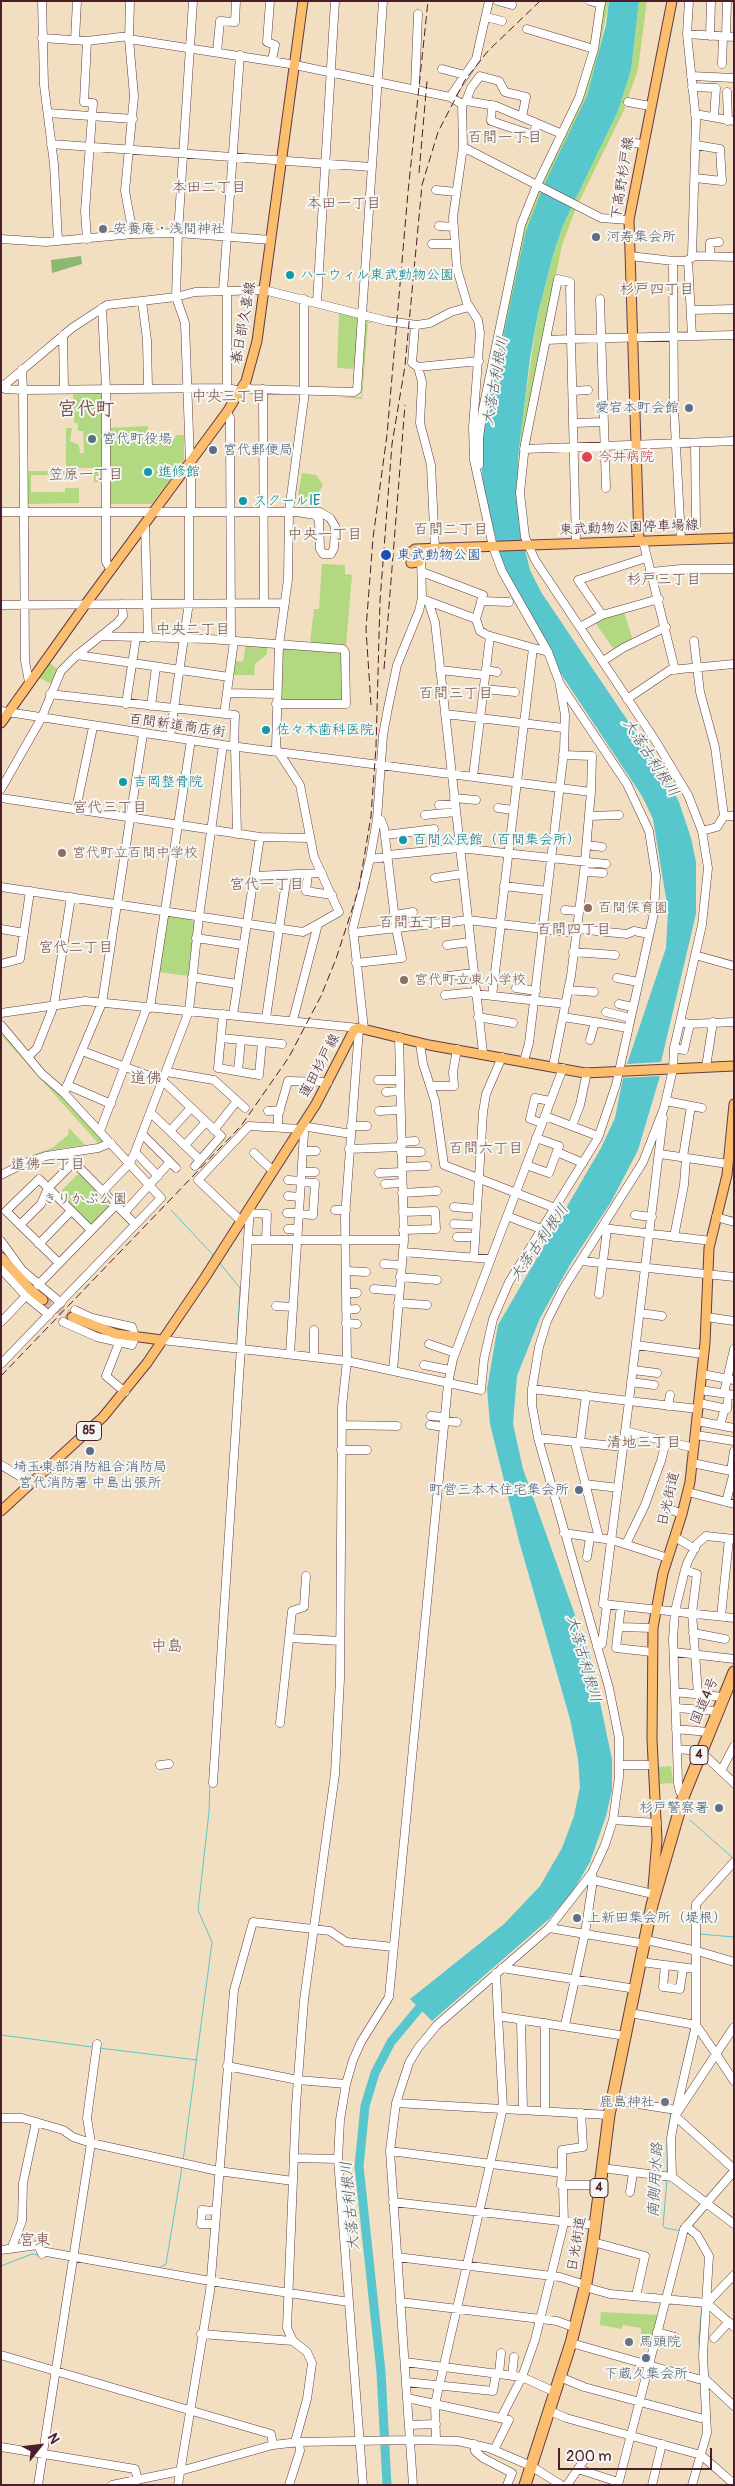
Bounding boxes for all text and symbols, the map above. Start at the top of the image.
district label: 百間一丁目 [468,129,542,147]
street label: 下高野杉戸線 [608,135,638,221]
district label: 本田二丁目 [172,179,246,197]
district label: 本田一丁目 [307,195,381,213]
place label: 安養庵・浅間神社 [113,221,225,237]
marker: 安養庵・浅間神社 [97,223,109,235]
place label: 河寿集会所 [606,229,676,245]
marker: 河寿集会所 [590,231,602,243]
place label: ハーウィル東武動物公園 [300,267,454,283]
marker: ハーウィル東武動物公園 [284,269,296,281]
street label: 春日部久喜線 [228,280,260,366]
district label: 杉戸四丁目 [620,281,694,299]
water label: 大落古利根川 [479,335,513,427]
district label: 中央三丁目 [192,388,266,406]
district label: 宮代町 [58,399,114,421]
place label: 愛宕本町会館 [595,400,679,416]
marker: 愛宕本町会館 [683,402,695,414]
place label: 宮代町役場 [102,431,172,447]
marker: 宮代町役場 [86,433,98,445]
place label: 宮代郵便局 [223,442,293,458]
marker: 宮代郵便局 [207,444,219,456]
place label: 今井病院 [598,449,654,465]
marker: 今井病院 [580,450,594,464]
place label: 進修館 [158,464,200,480]
district label: 笠原一丁目 [49,466,123,484]
marker: 進修館 [142,466,154,478]
place label: スクールIE [253,493,320,509]
marker: スクールIE [237,495,249,507]
street label: 東武動物公園停車場線 [559,517,699,539]
district label: 百間二丁目 [414,521,488,539]
district label: 中央一丁目 [288,526,362,544]
place label: 東武動物公園 [397,547,481,563]
marker: 東武動物公園 [379,548,393,562]
district label: 杉戸三丁目 [627,571,701,589]
district label: 中央二丁目 [156,621,230,639]
district label: 百間三丁目 [419,685,493,703]
street label: 百間新道商店街 [127,711,227,741]
water label: 大落古利根川 [618,715,682,801]
place label: 佐々木歯科医院 [276,722,374,738]
marker: 佐々木歯科医院 [260,724,272,736]
place label: 吉岡整骨院 [133,774,203,790]
marker: 吉岡整骨院 [117,776,129,788]
district label: 宮代三丁目 [73,799,147,817]
place label: 百間公民館（百間集会所） [413,832,581,848]
marker: 百間公民館（百間集会所） [397,834,409,846]
place label: 宮代町立百間中学校 [72,845,198,861]
marker: 宮代町立百間中学校 [56,847,68,859]
district label: 宮代一丁目 [230,876,304,894]
place label: 百間保育園 [598,900,668,916]
marker: 百間保育園 [582,902,594,914]
district label: 百間五丁目 [379,914,453,932]
district label: 百間四丁目 [537,921,611,939]
district label: 宮代二丁目 [39,939,113,957]
place label: 宮代町立東小学校 [414,972,526,988]
marker: 宮代町立東小学校 [398,974,410,986]
street label: 蓮田杉戸線 [296,1031,344,1101]
district label: 道佛 [130,1069,162,1089]
district label: 百間六丁目 [449,1140,523,1158]
district label: 道佛一丁目 [11,1156,85,1174]
park label: きりかぶ公園 [43,1191,127,1207]
water label: 大落古利根川 [507,1201,573,1285]
road number: 85 [76,1422,102,1440]
district label: 清地三丁目 [607,1434,681,1452]
marker: 埼玉東部消防組合消防局 宮代消防署 中島出張所 [84,1445,96,1457]
place label: 埼玉東部消防組合消防局 宮代消防署 中島出張所 [13,1459,167,1491]
street label: 日光街道 [655,1470,683,1528]
place label: 町営三本木住宅集会所 [429,1482,569,1498]
marker: 町営三本木住宅集会所 [573,1484,585,1496]
water label: 大落古利根川 [562,1613,604,1705]
district label: 中島 [151,1637,183,1657]
street label: 国道4号 [687,1675,723,1727]
road number: 4 [690,1746,708,1764]
place label: 杉戸警察署 [639,1800,709,1816]
marker: 杉戸警察署 [713,1802,725,1814]
place label: 上新田集会所（堤根） [587,1910,727,1926]
marker: 上新田集会所（堤根） [571,1912,583,1924]
place label: 鹿島神社 [599,2094,655,2110]
marker: 鹿島神社 [659,2096,671,2108]
water label: 南側用水路 [645,2142,667,2218]
water label: 大落古利根川 [338,2160,364,2252]
road number: 4 [590,2178,608,2198]
street label: 日光街道 [564,2215,590,2273]
district label: 宮東 [19,2231,51,2251]
place label: 馬頭院 [639,2334,681,2350]
marker: 馬頭院 [623,2336,635,2348]
marker: 下蔵久集会所 [640,2352,652,2364]
place label: 下蔵久集会所 [604,2366,688,2382]
north arrow [15,2421,65,2471]
text: N [44,2430,63,2447]
scale bar [560,2438,714,2470]
text: 200 m [566,2447,611,2466]

